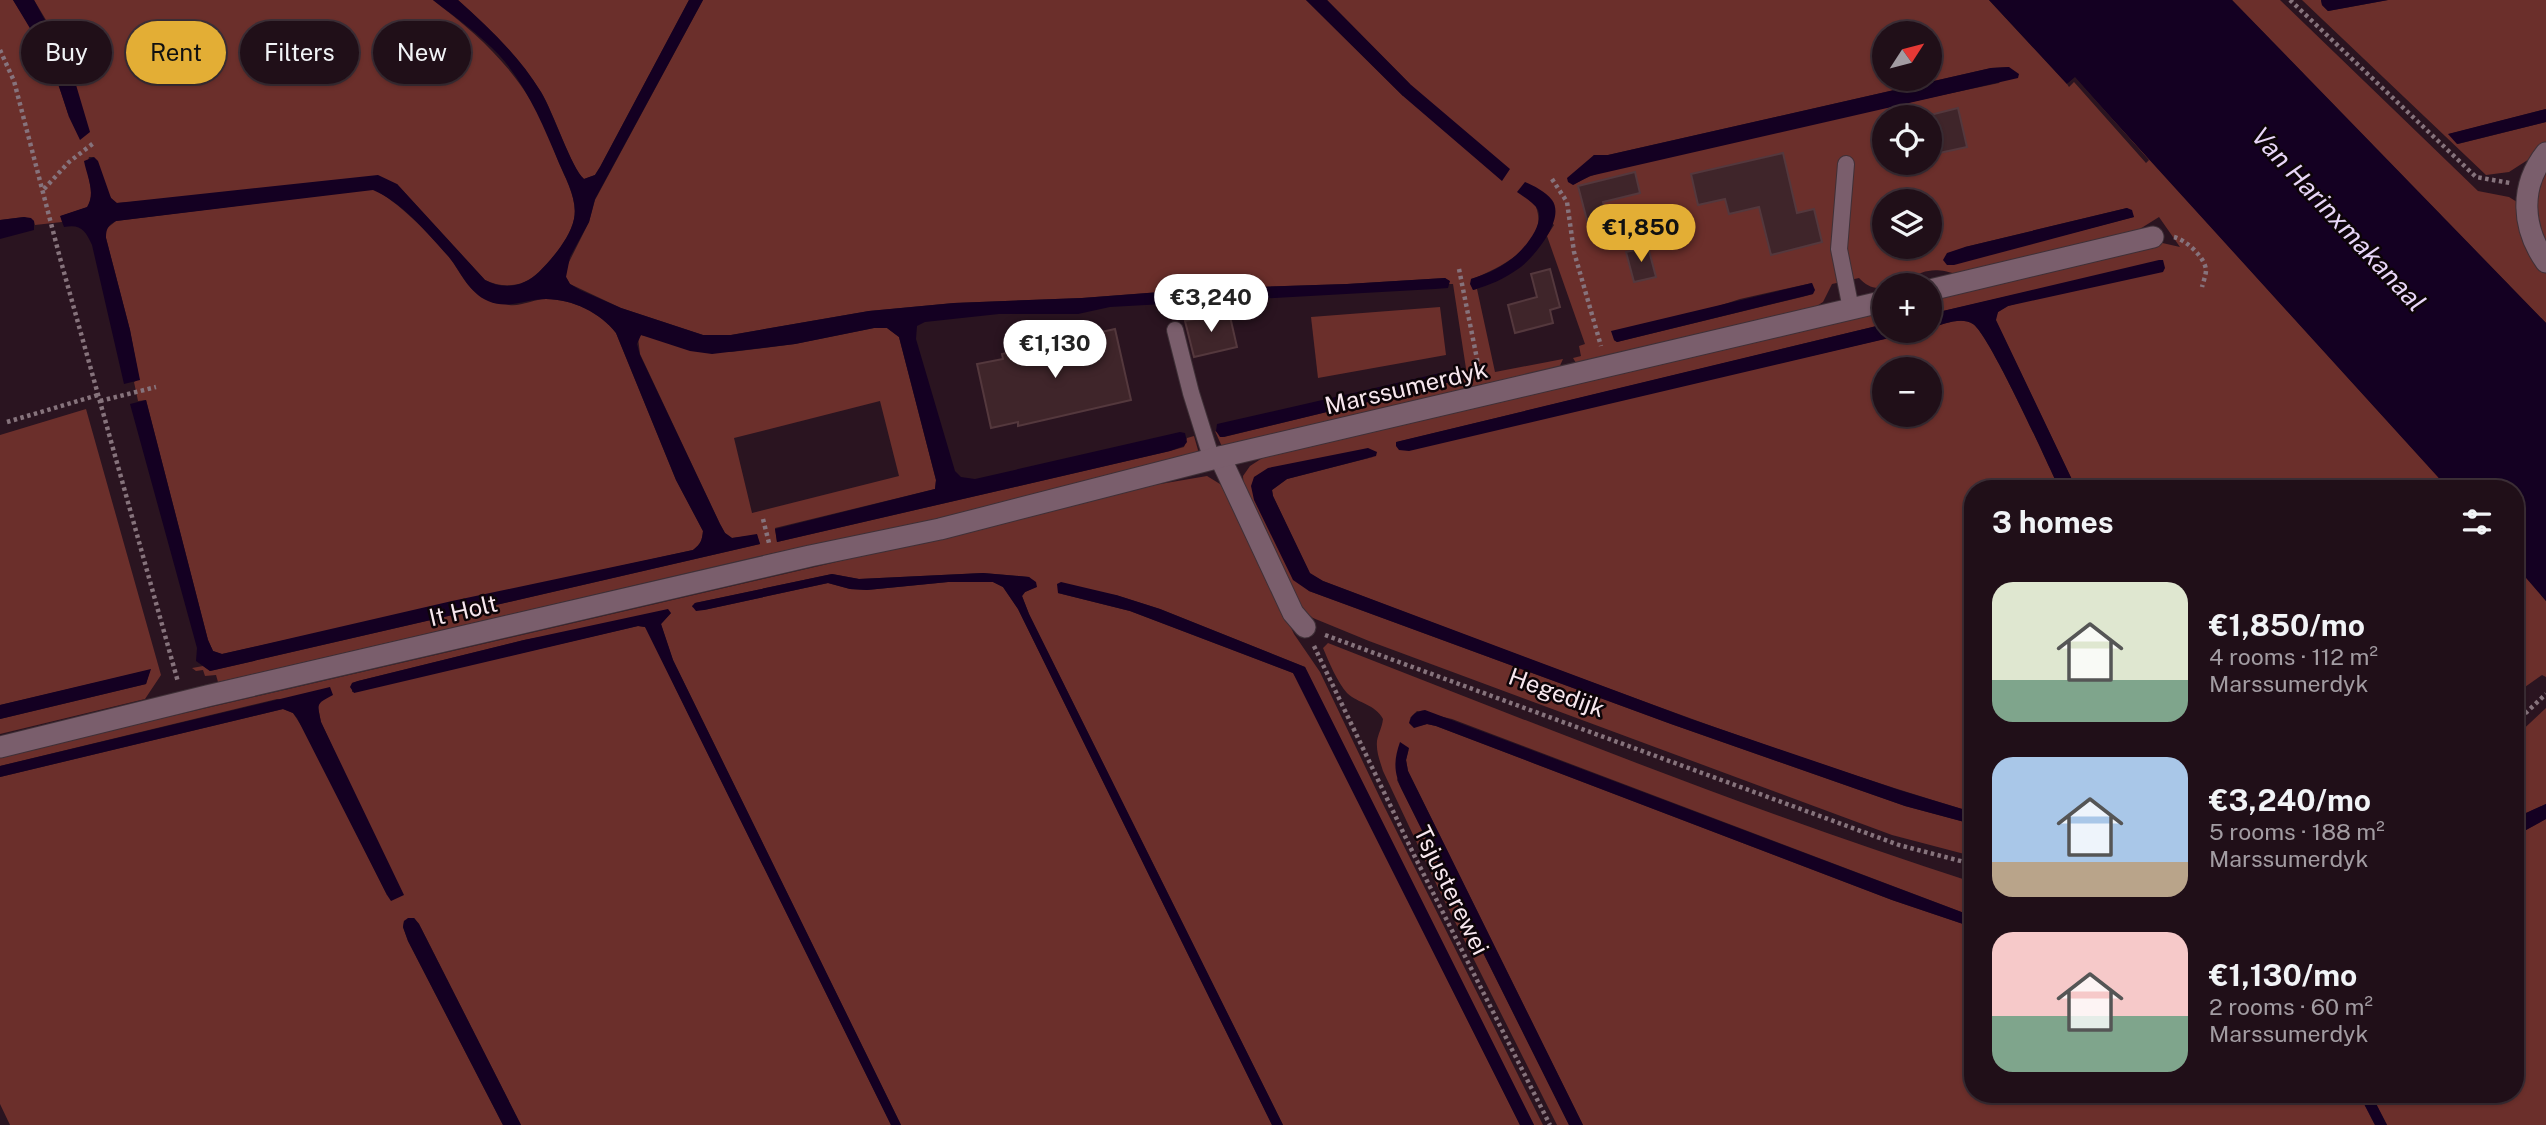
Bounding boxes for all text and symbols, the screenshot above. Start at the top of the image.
chip: Buy [21,21,112,84]
chip: Rent [126,21,226,84]
chip: Filters [240,21,359,84]
chip: New [373,21,471,84]
north arrow [1872,21,1942,91]
map controls [1872,21,1942,427]
button: locate [1872,105,1942,175]
water label: Van Harinxmakanaal [2246,121,2432,317]
button: layers [1872,189,1942,259]
pin: €1,850 [1584,204,1698,264]
text: €1,850 [1603,213,1679,240]
button: + [1872,273,1942,343]
pin: €3,240 [1154,274,1268,334]
text: €3,240 [1170,283,1252,310]
pin: €1,130 [998,320,1112,380]
text: €1,130 [1019,329,1091,356]
street label: Marssumerdyk [1322,355,1490,419]
button: − [1872,357,1942,427]
icon: filters [2458,503,2496,541]
text: 3 homes [1992,504,2114,540]
street label: It Holt [426,589,500,631]
text: €1,850/mo [2209,607,2365,643]
icon: home [2048,610,2132,694]
text: 4 rooms · 112 m² [2209,643,2378,670]
street label: Hegedijk [1505,662,1609,722]
text: Marssumerdyk [2209,670,2368,697]
text: €3,240/mo [2209,782,2371,818]
icon: home [2048,785,2132,869]
text: 5 rooms · 188 m² [2209,818,2385,845]
street label: Tsjusterewei [1409,821,1495,959]
text: Marssumerdyk [2209,845,2368,872]
text: €1,130/mo [2209,957,2357,993]
icon: home [2048,960,2132,1044]
text: 2 rooms · 60 m² [2209,993,2373,1020]
text: Marssumerdyk [2209,1020,2368,1047]

